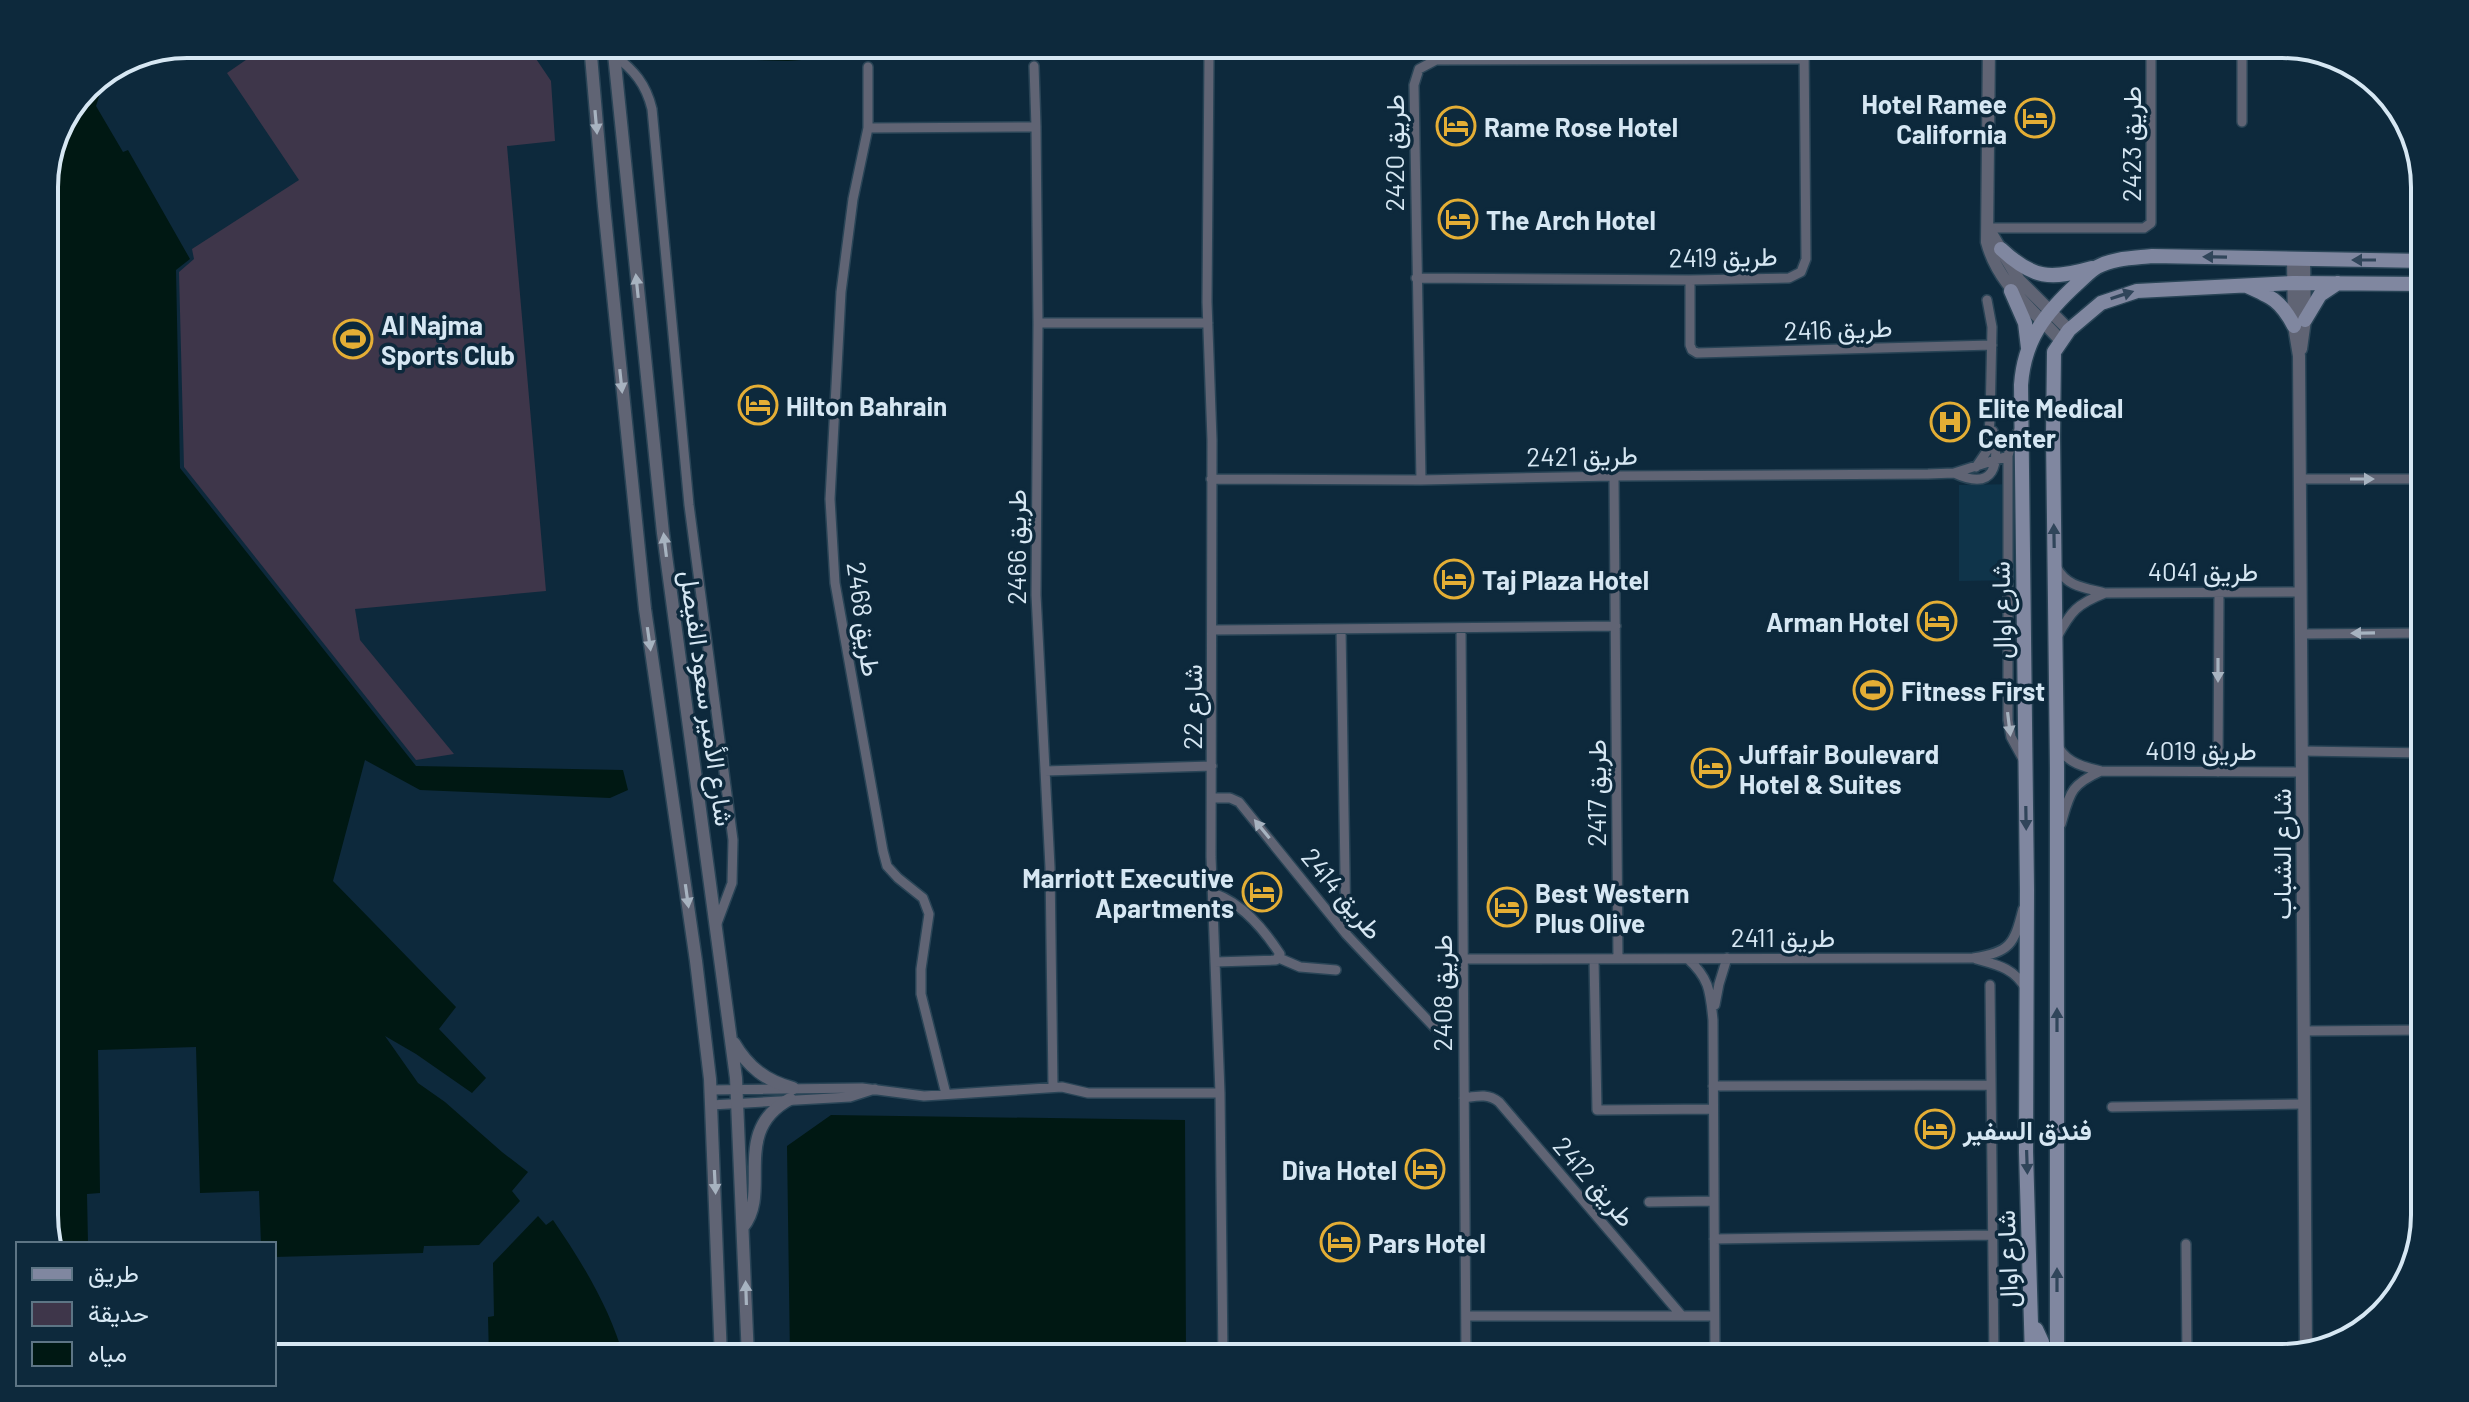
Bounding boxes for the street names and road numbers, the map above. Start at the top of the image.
street label: طريق 2423 [2115,86,2148,202]
street label: طريق 2420 [1378,94,1411,212]
street label: طريق 2419 [1668,240,1778,274]
street label: طريق 2416 [1783,311,1893,347]
street label: طريق 2421 [1526,439,1638,473]
street label: طريق 2466 [1000,489,1033,605]
street label: طريق 4041 [2148,555,2258,588]
street label: طريق 2468 [840,560,888,679]
street label: شارع اوال [1984,561,2020,659]
street label: شارع الأمير سعود الفيصل [671,568,741,828]
street label: شارع 22 [1176,664,1211,750]
street label: طريق 4019 [2145,734,2257,767]
street label: طريق 2417 [1580,739,1613,847]
street label: شارع الشباب [2265,788,2300,920]
street label: طريق 2414 [1294,841,1390,946]
street label: طريق 2411 [1731,921,1835,954]
street label: طريق 2408 [1426,935,1459,1051]
street label: طريق 2412 [1546,1130,1643,1234]
street label: شارع اوال [1989,1209,2027,1308]

